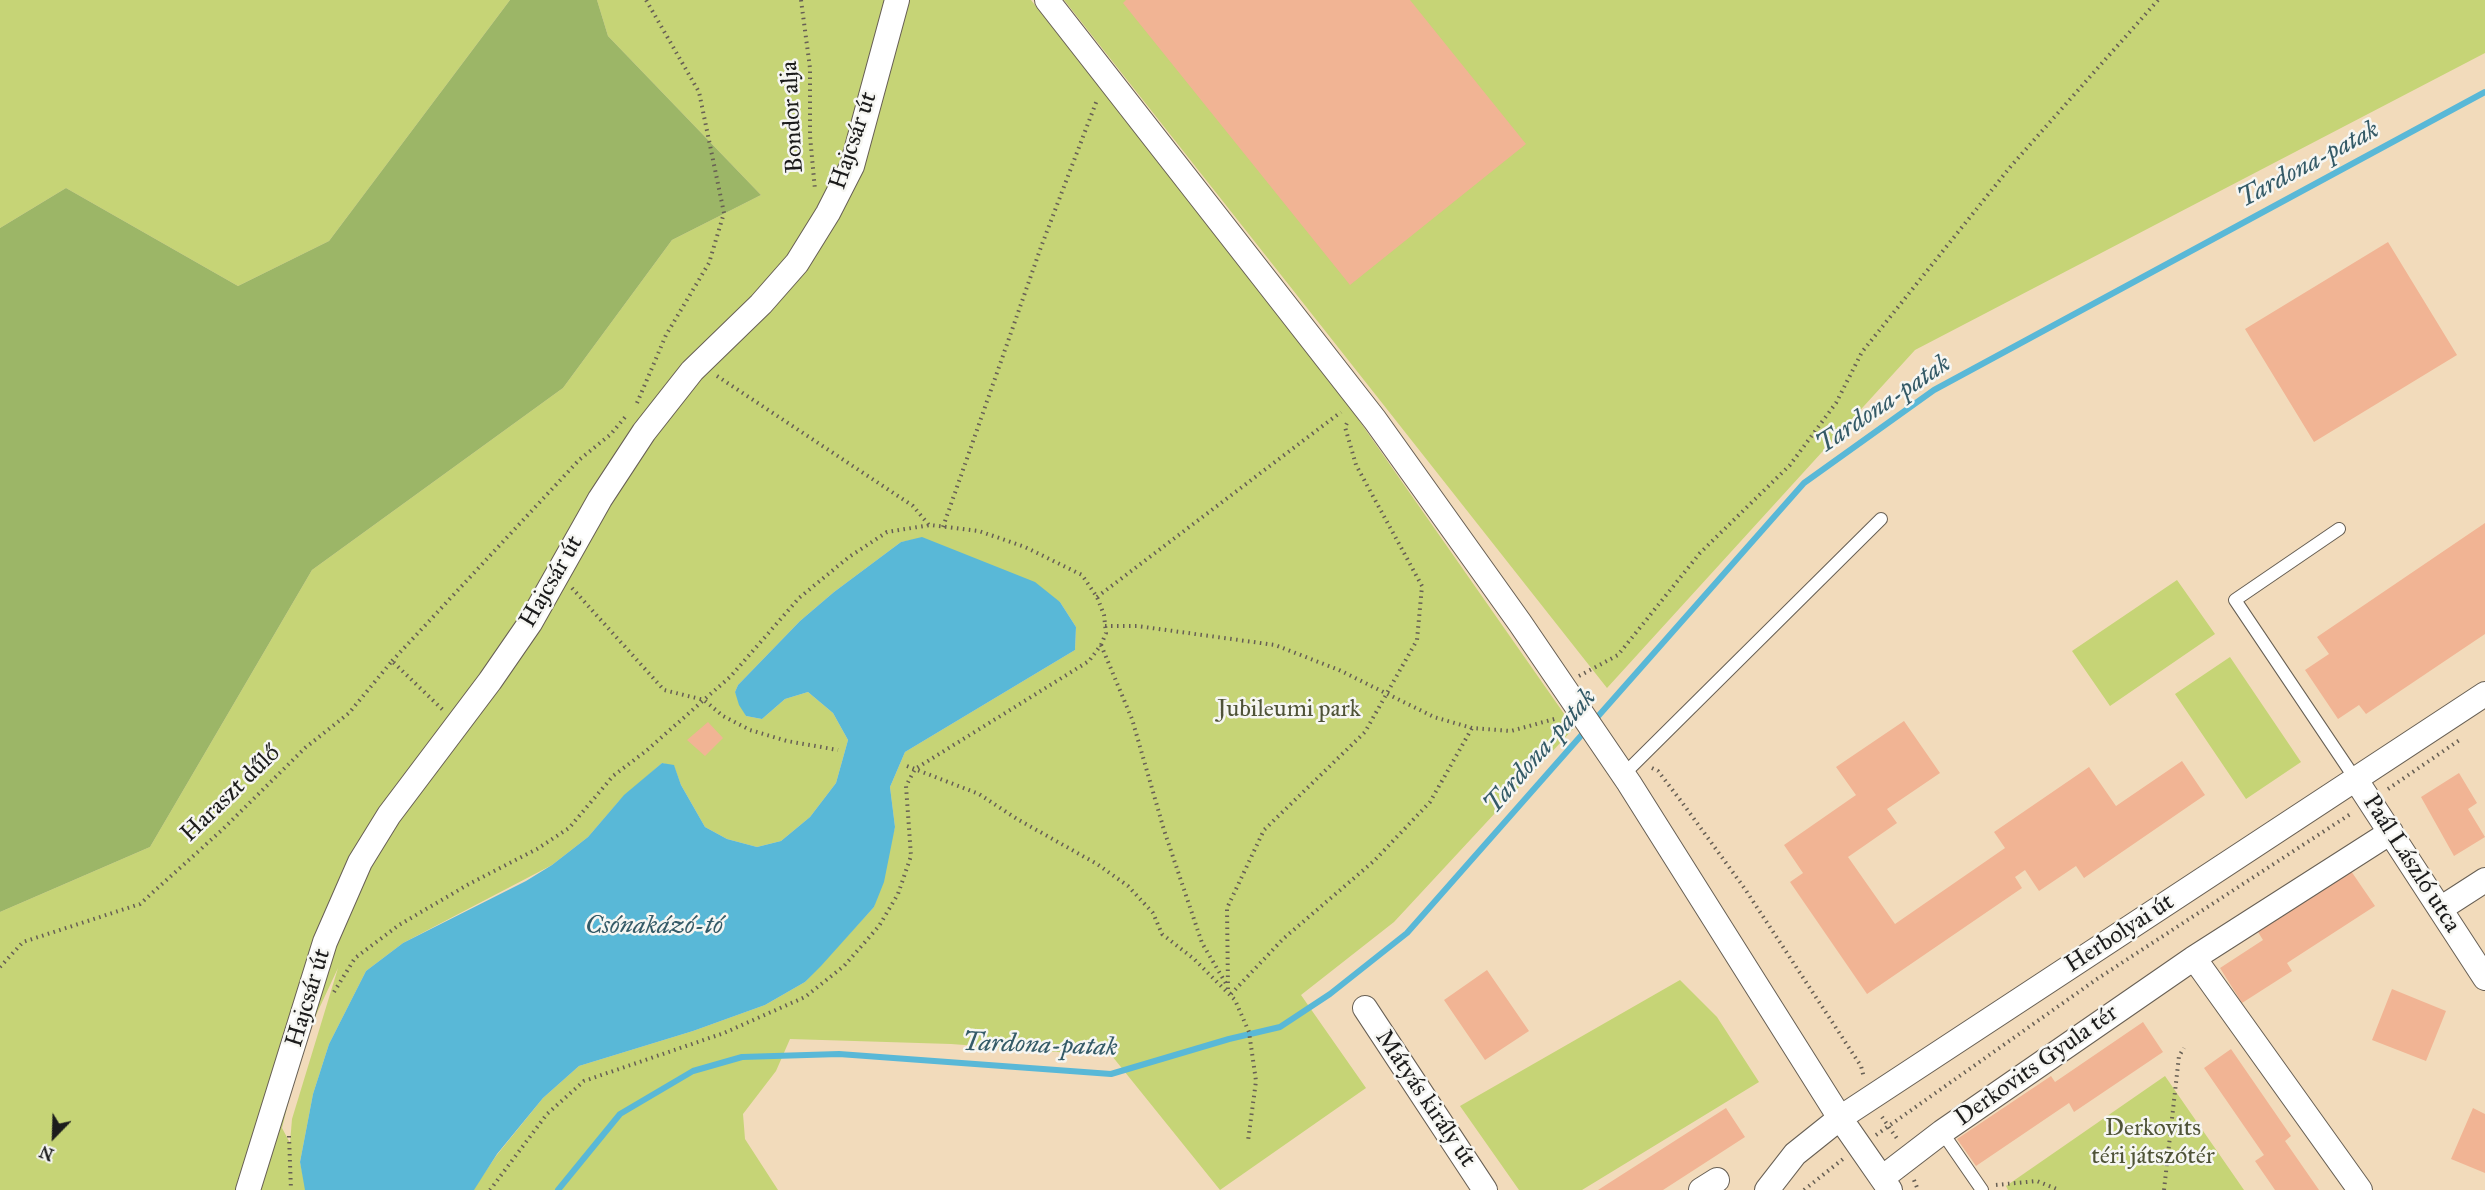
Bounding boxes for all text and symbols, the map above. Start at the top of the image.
street label: Bondor alja [776,60,810,174]
street label: Hajcsár út [824,88,884,194]
water label: Tardona-patak [2233,115,2385,215]
water label: Tardona-patak [1811,349,1957,461]
street label: Hajcsár út [514,531,590,633]
water label: Tardona-patak [1478,683,1604,821]
park label: Jubileumi park [1217,696,1361,724]
street label: Haraszt dűlő [175,740,287,848]
street label: Paál László utca [2356,790,2466,938]
street label: Herbolyai út [2060,888,2180,980]
water label: Csónakázó-tó [585,911,723,943]
street label: Hajcsár út [280,945,338,1051]
street label: Derkovits Gyula tér [1950,999,2124,1133]
street label: Mátyás király út [1369,1025,1481,1173]
water label: Tardona-patak [962,1028,1118,1064]
north arrow [24,1106,84,1166]
park label: Derkovits téri játszótér [2091,1115,2215,1171]
text: N [37,1142,57,1164]

